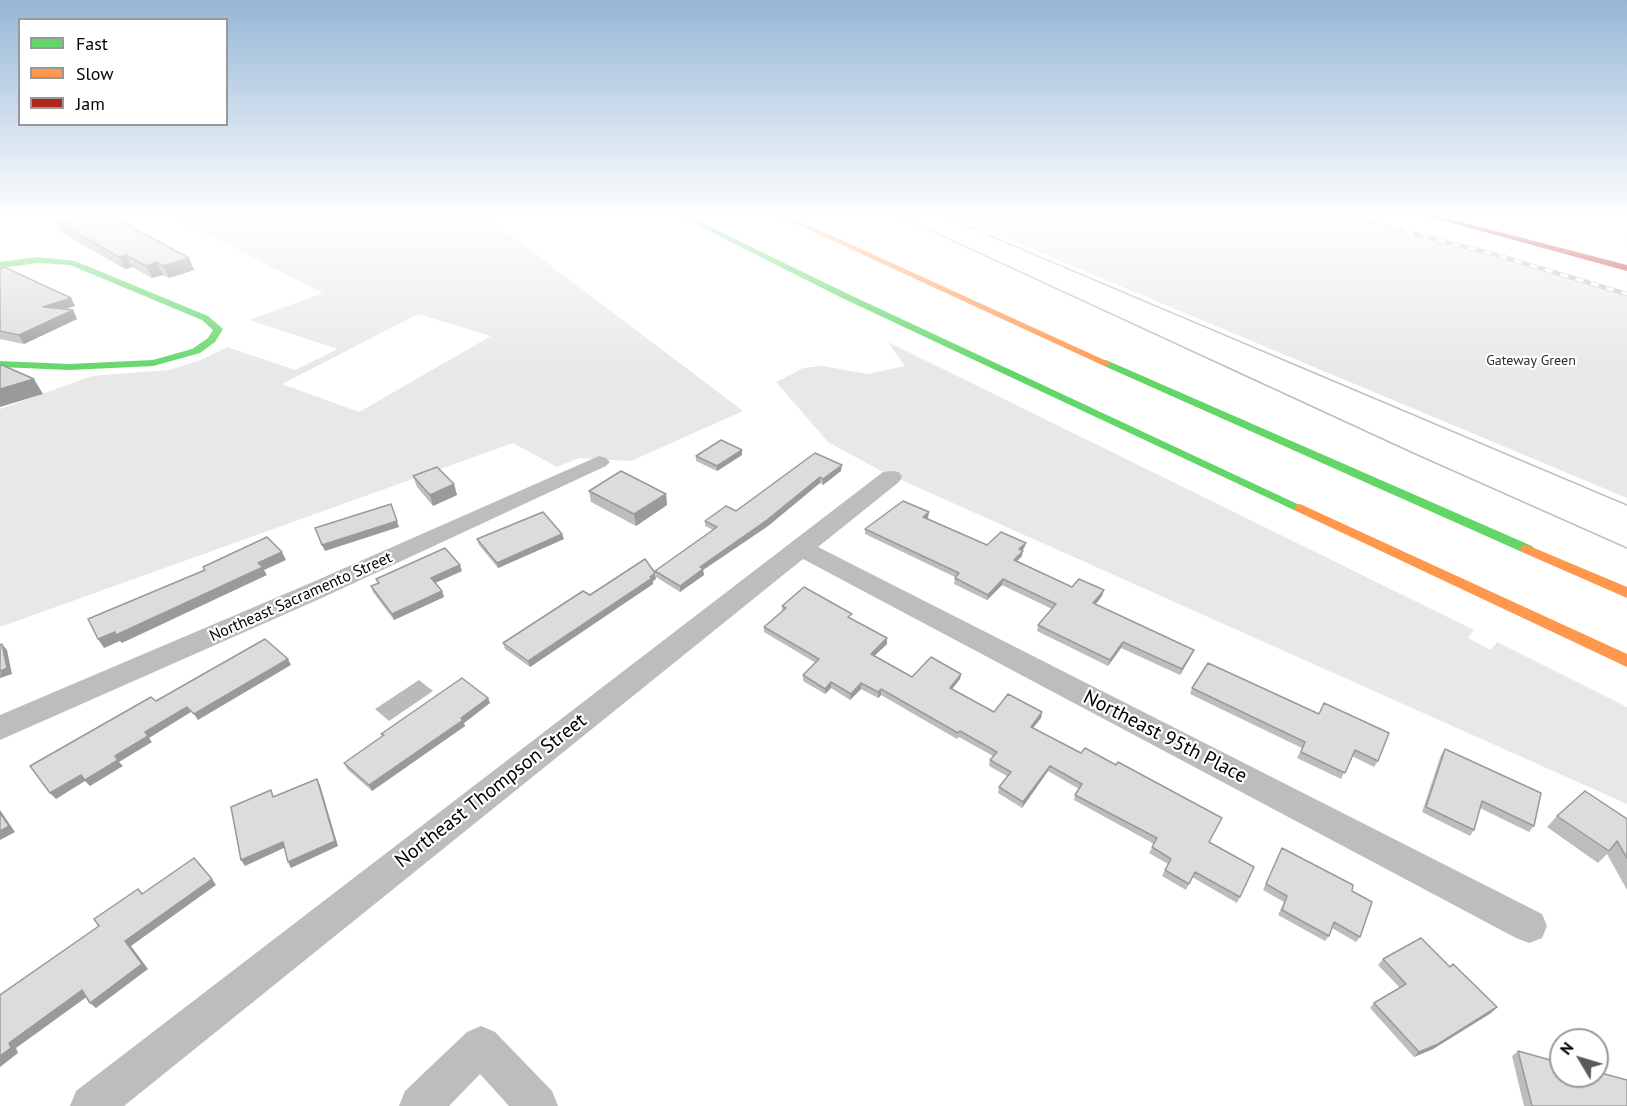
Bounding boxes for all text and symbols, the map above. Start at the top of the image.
legend [18,18,228,126]
text: Fast [76,32,108,55]
text: Slow [76,62,114,85]
text: Jam [76,92,105,115]
park label: Gateway Green [1486,353,1576,369]
street label: Northeast Sacramento Street [207,548,395,646]
street label: Northeast 95th Place [1079,685,1251,789]
street label: Northeast Thompson Street [391,709,591,873]
north arrow [1549,1028,1609,1088]
text: N [1555,1038,1578,1058]

